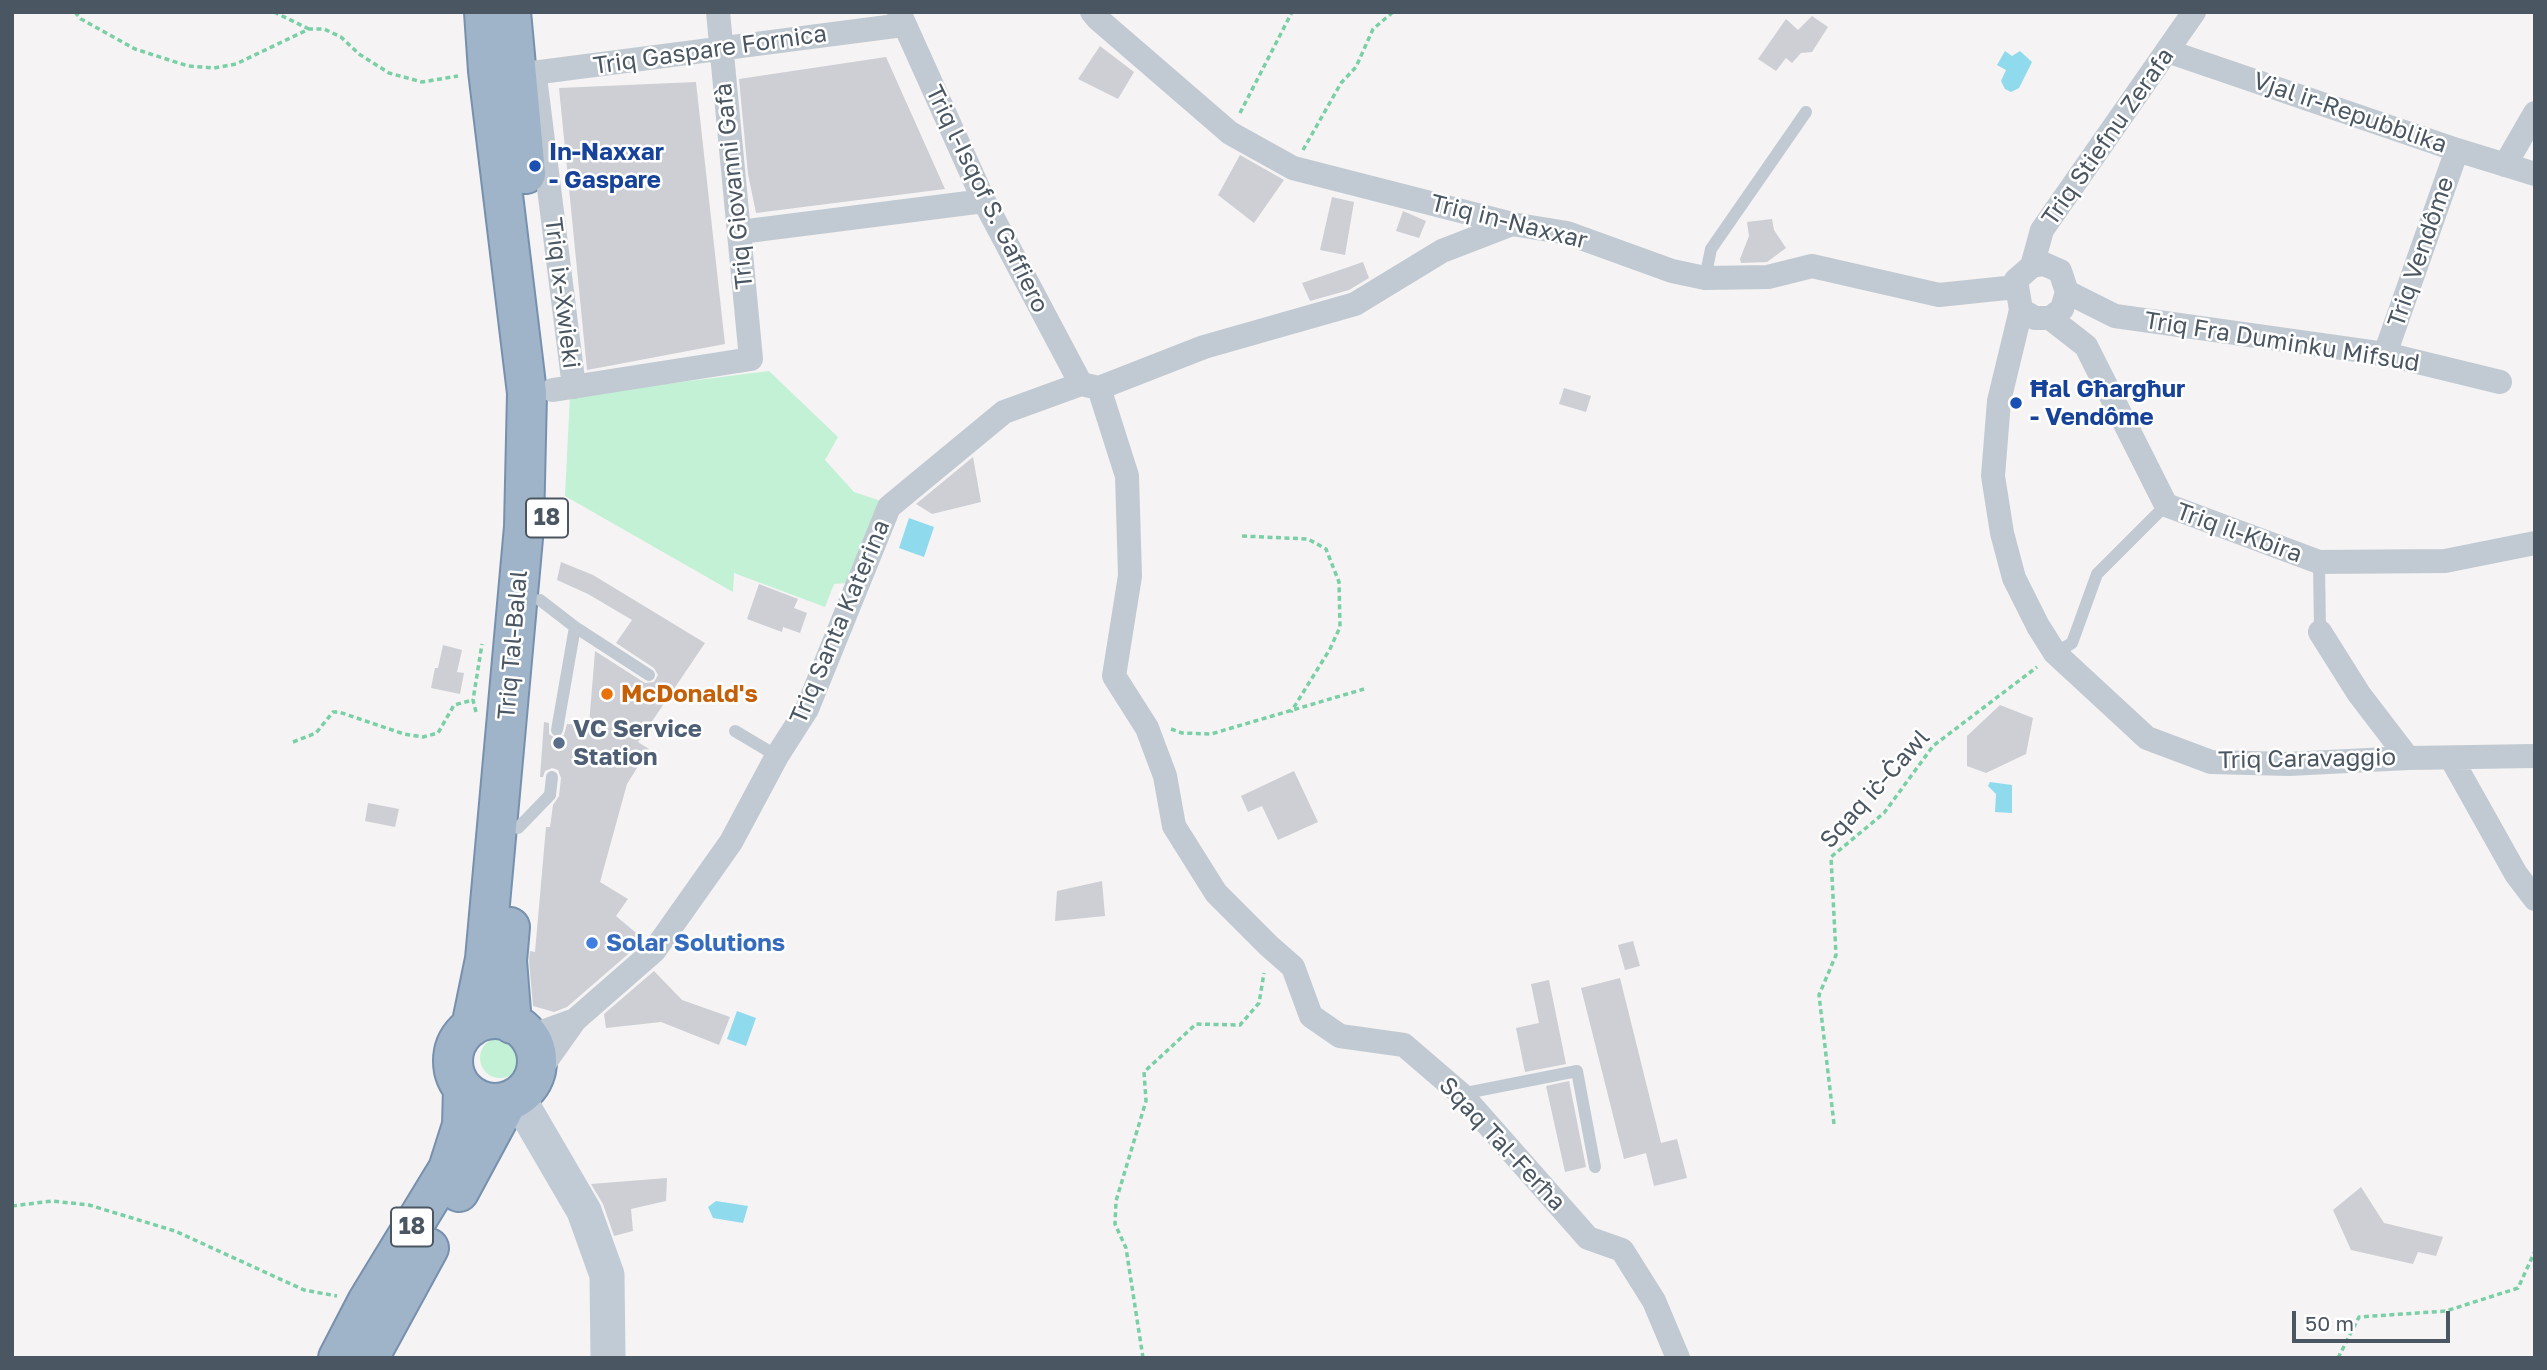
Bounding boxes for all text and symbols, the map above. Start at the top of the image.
street label: Triq Gaspare Fornica [591,19,829,81]
street label: Triq Stiefnu Zerafa [2036,43,2180,231]
street label: Vjal ir-Repubblika [2249,66,2451,160]
street label: Triq l-Isqof S. Gaffiero [919,81,1055,317]
street label: Triq Giovanni Gafà [709,82,759,290]
place label: In-Naxxar - Gaspare [549,138,664,194]
marker: In-Naxxar - Gaspare [527,158,543,174]
street label: Triq Vendôme [2382,173,2460,331]
street label: Triq in-Naxxar [1428,189,1590,255]
street label: Triq ix-Xwieki [538,216,586,370]
street label: Triq Fra Duminku Mifsud [2143,306,2421,378]
place label: Ħal Għargħur - Vendôme [2030,375,2185,431]
marker: Ħal Għargħur - Vendôme [2008,395,2024,411]
street label: Triq il-Kbira [2172,497,2306,569]
road number: 18 [526,498,568,538]
street label: Triq Santa Katerina [784,516,896,728]
street label: Triq Tal-Balal [492,569,534,721]
place label: McDonald's [621,680,758,708]
marker: McDonald's [599,686,615,702]
place label: VC Service Station [573,715,702,771]
street label: Sqaq iċ-Ċawl [1814,724,1936,854]
marker: VC Service Station [551,735,567,751]
street label: Triq Caravaggio [2218,743,2396,775]
place label: Solar Solutions [606,929,785,957]
marker: Solar Solutions [584,935,600,951]
street label: Sqaq Tal-Ferħa [1433,1071,1571,1217]
road number: 18 [391,1208,433,1246]
scale bar [2295,1296,2452,1340]
text: 50 m [2305,1310,2354,1336]

